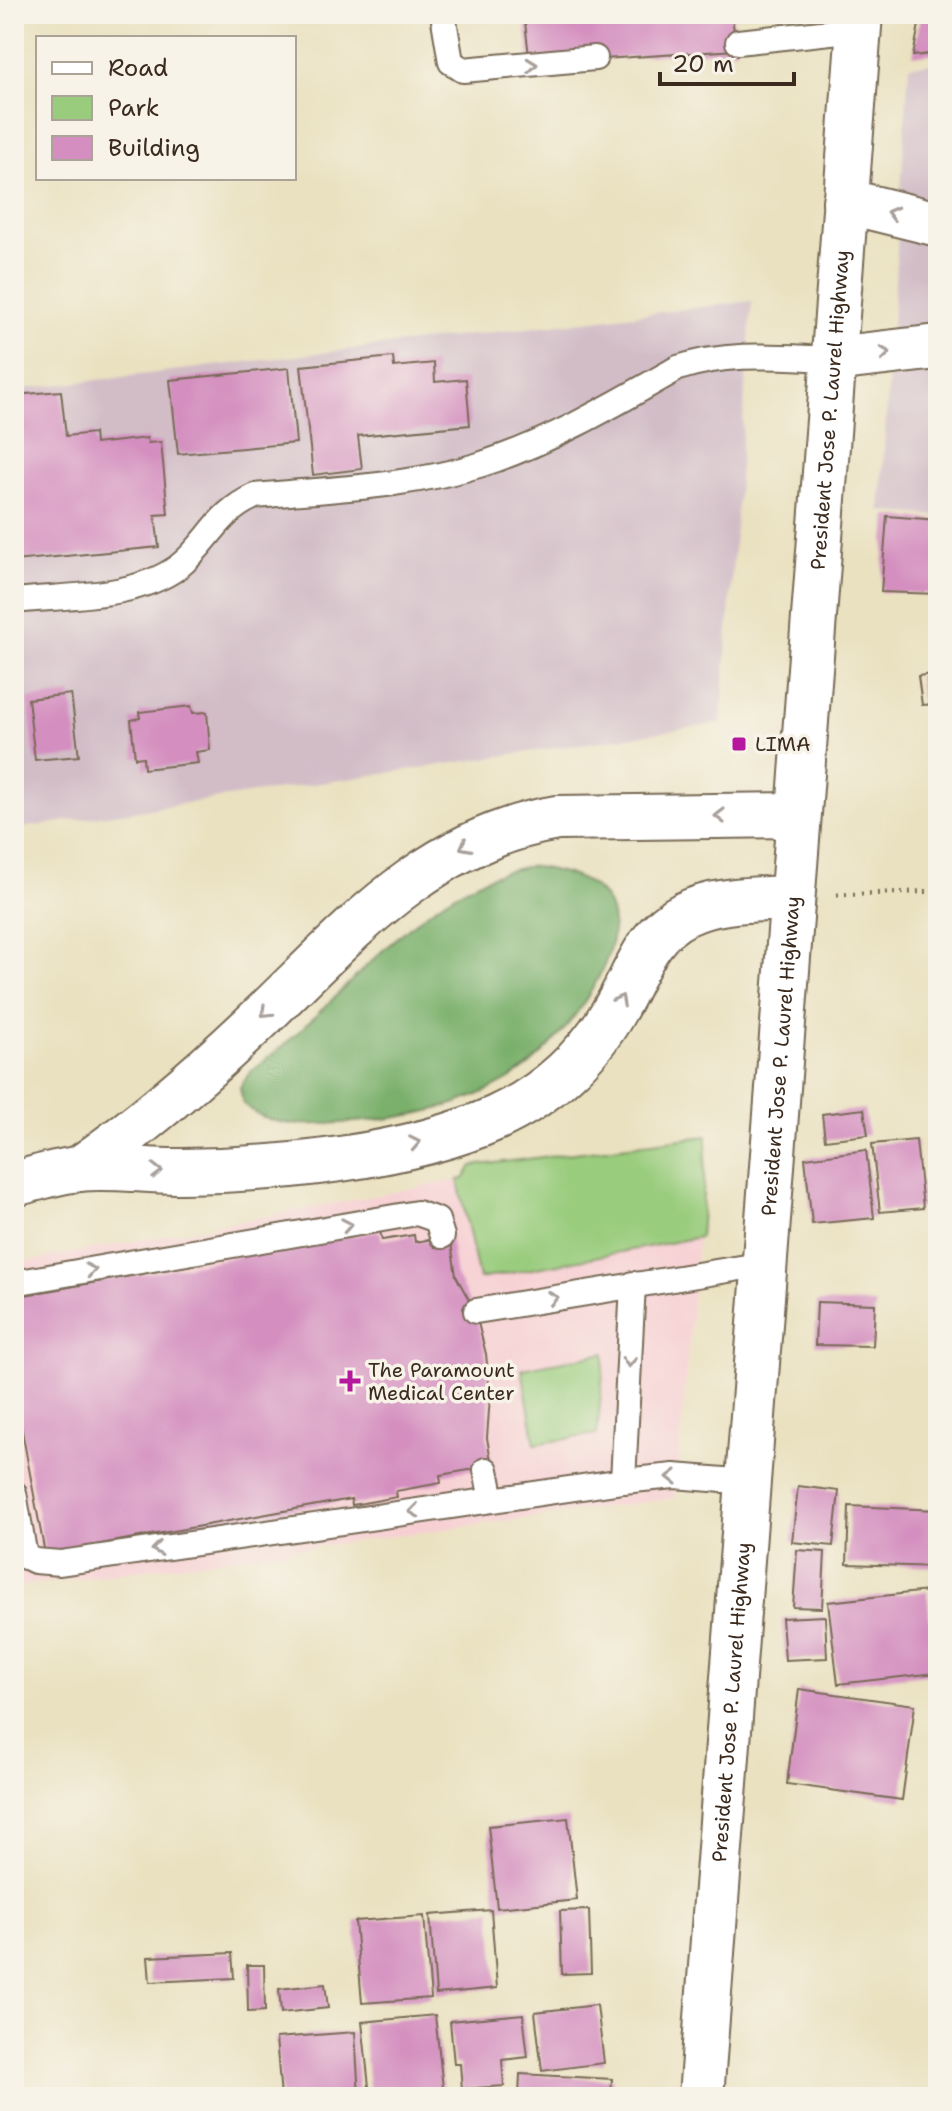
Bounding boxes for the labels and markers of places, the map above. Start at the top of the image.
place label: LIMA [755,731,810,757]
marker: LIMA [730,735,748,753]
place label: The Paramount Medical Center [368,1357,515,1406]
marker: The Paramount Medical Center [339,1370,361,1392]

